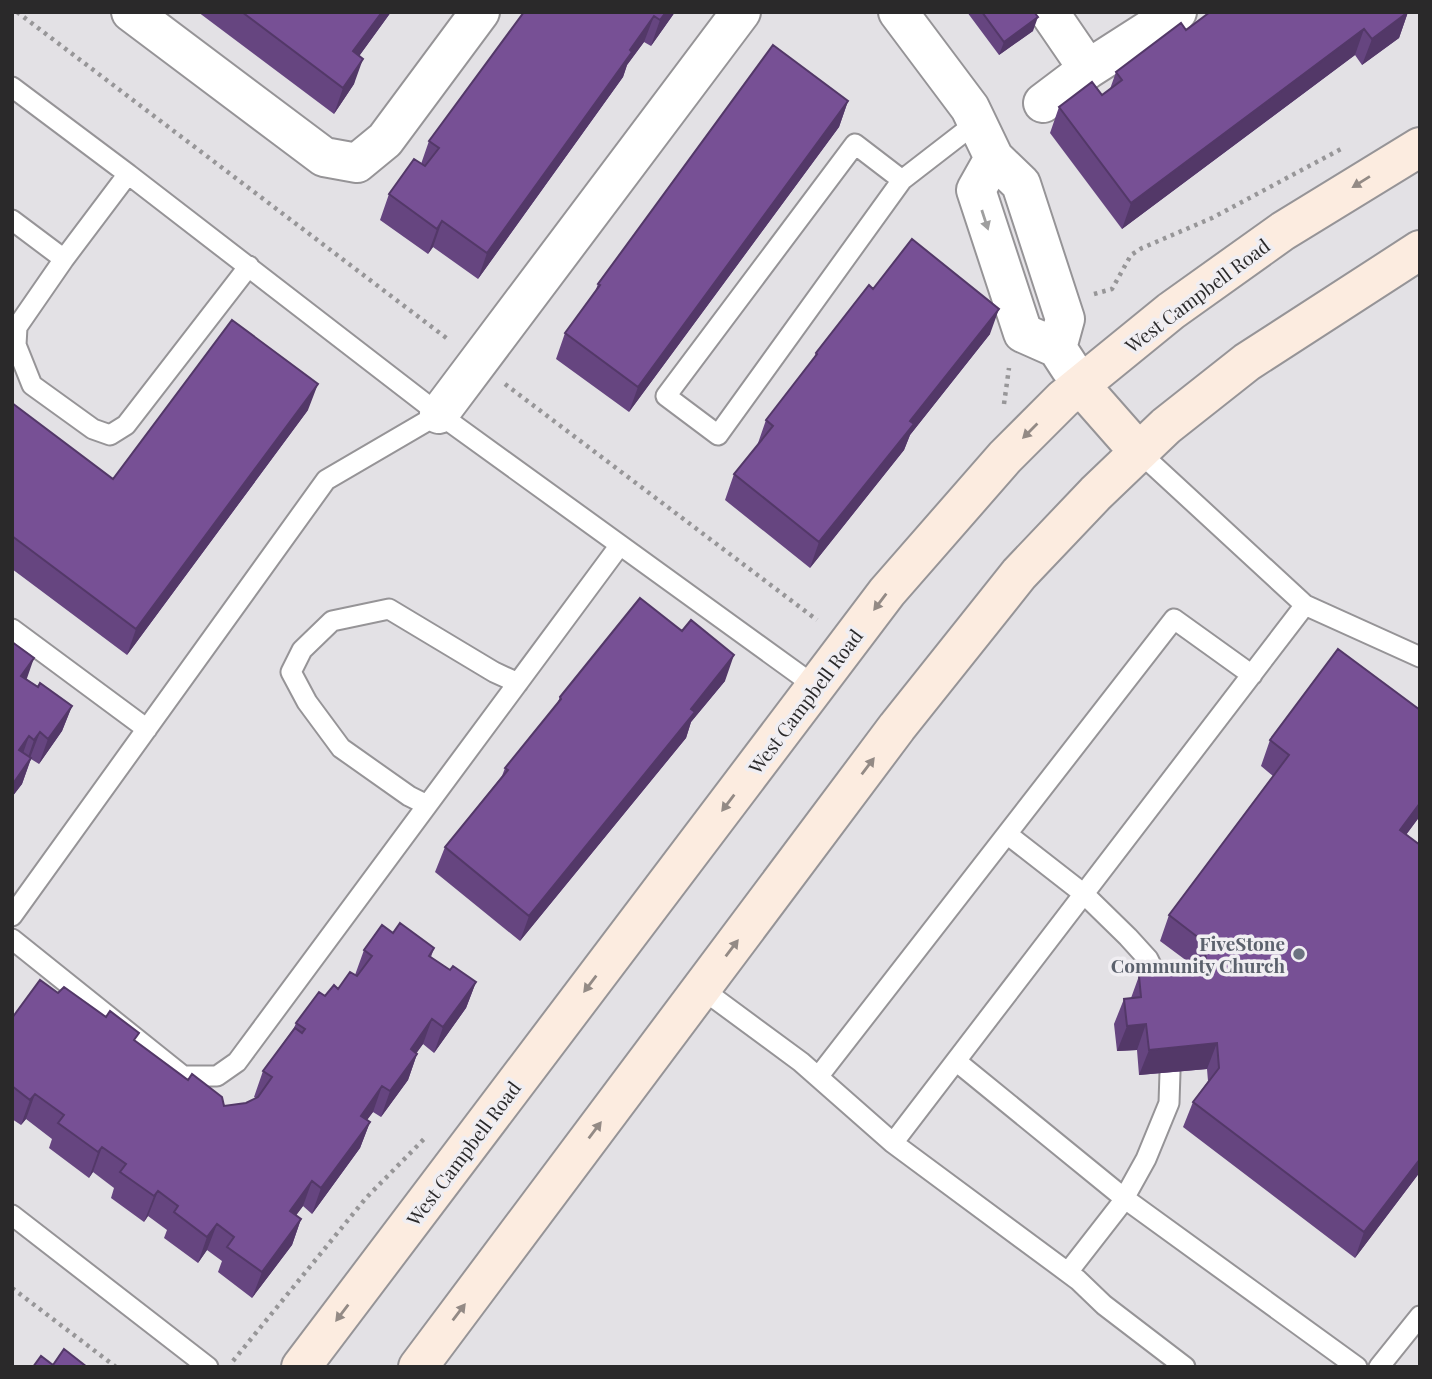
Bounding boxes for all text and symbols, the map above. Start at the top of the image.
one-way arrow [1351,176,1371,189]
one-way arrow [980,210,991,231]
street label: West Campbell Road [1119,232,1275,359]
one-way arrow [1022,423,1039,440]
one-way arrow [872,592,887,610]
street label: West Campbell Road [741,623,868,779]
one-way arrow [861,757,875,775]
one-way arrow [720,793,735,811]
place label: FiveStone Community Church [1111,930,1285,978]
one-way arrow [725,939,739,957]
marker: FiveStone Community Church [1291,946,1307,962]
one-way arrow [584,975,598,993]
street label: West Campbell Road [399,1075,526,1231]
one-way arrow [588,1121,602,1139]
one-way arrow [451,1303,465,1321]
one-way arrow [336,1304,350,1322]

